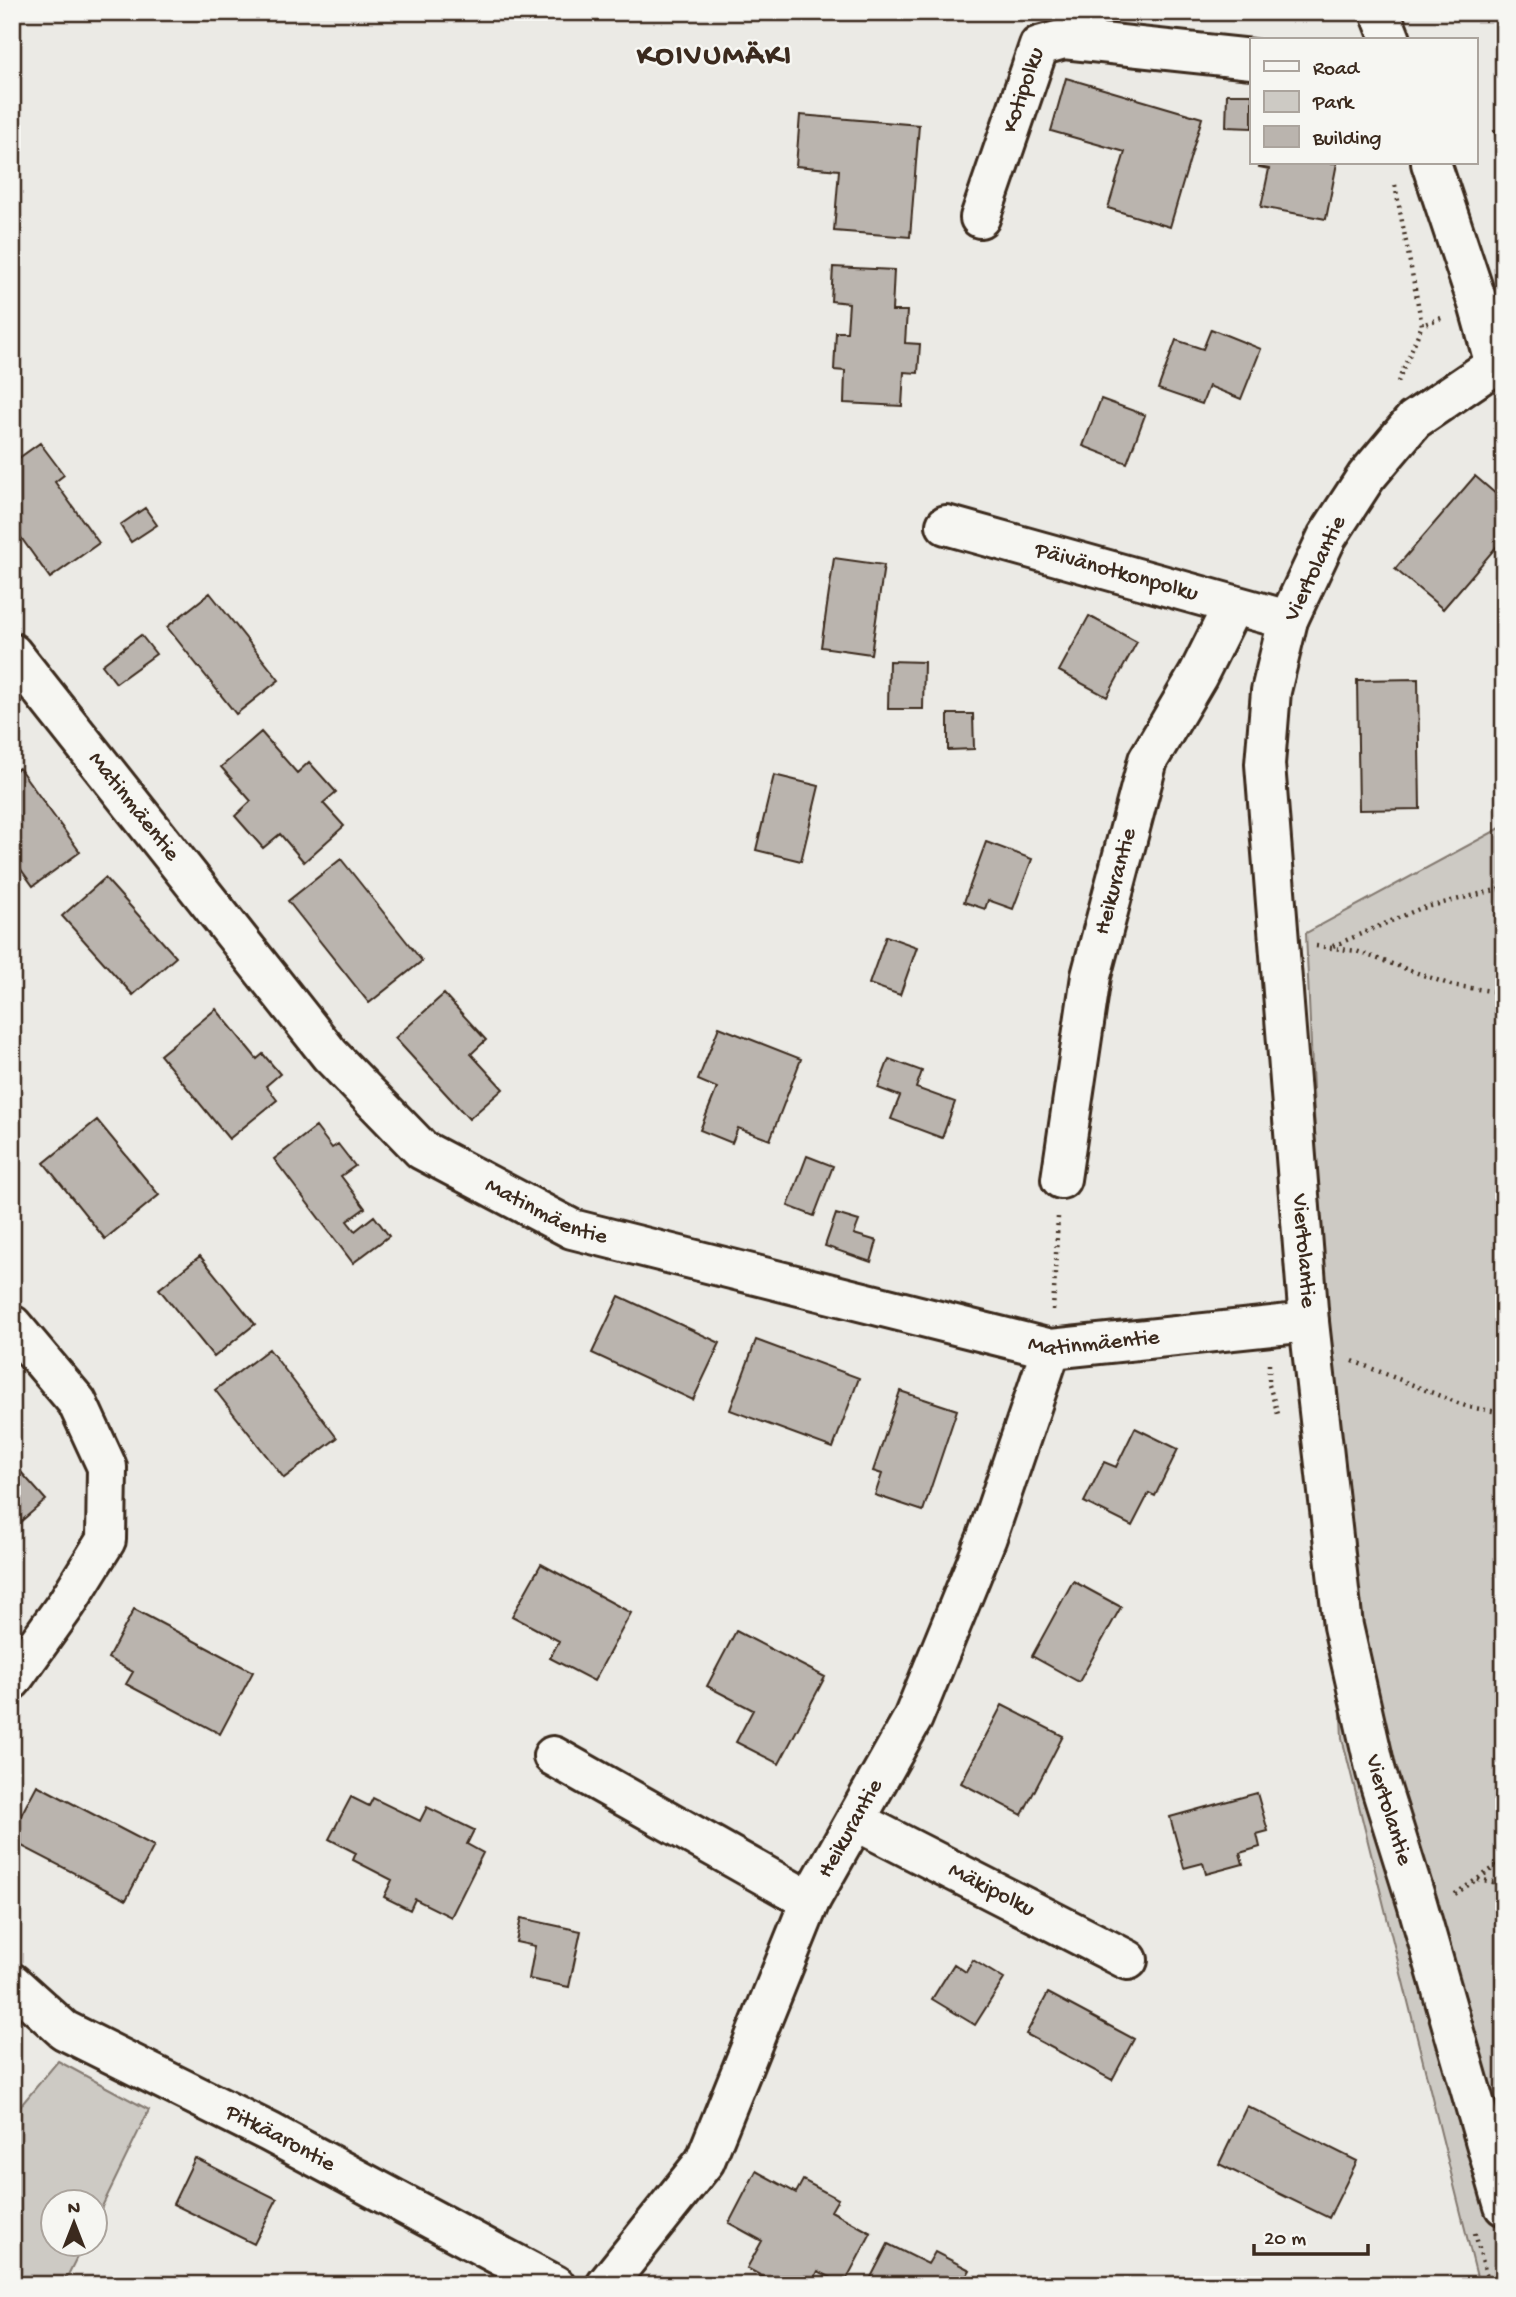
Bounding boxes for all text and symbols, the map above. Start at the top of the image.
legend [1250,38,1478,164]
district label: KOIVUMÄKI [636,40,793,75]
street label: Kotipolku [997,44,1051,137]
text: Road [1313,58,1361,83]
text: Park [1312,92,1356,117]
text: Building [1312,128,1382,153]
street label: Viertolantie [1278,511,1354,627]
street label: Päivänotkonpolku [1031,537,1201,608]
street label: Matinmäentie [82,746,186,868]
street label: Heikurantie [1089,824,1143,938]
street label: Matinmäentie [480,1172,611,1251]
street label: Viertolantie [1285,1192,1321,1310]
street label: Matinmäentie [1025,1324,1162,1364]
street label: Viertolantie [1359,1751,1418,1870]
street label: Heikurantie [812,1774,890,1883]
street label: Mäkipolku [944,1857,1039,1924]
street label: Pitkäarontie [220,2098,341,2179]
north arrow [38,2188,108,2258]
text: N [68,2198,80,2221]
scale bar [1254,2213,1367,2257]
text: 20 m [1264,2228,1306,2253]

